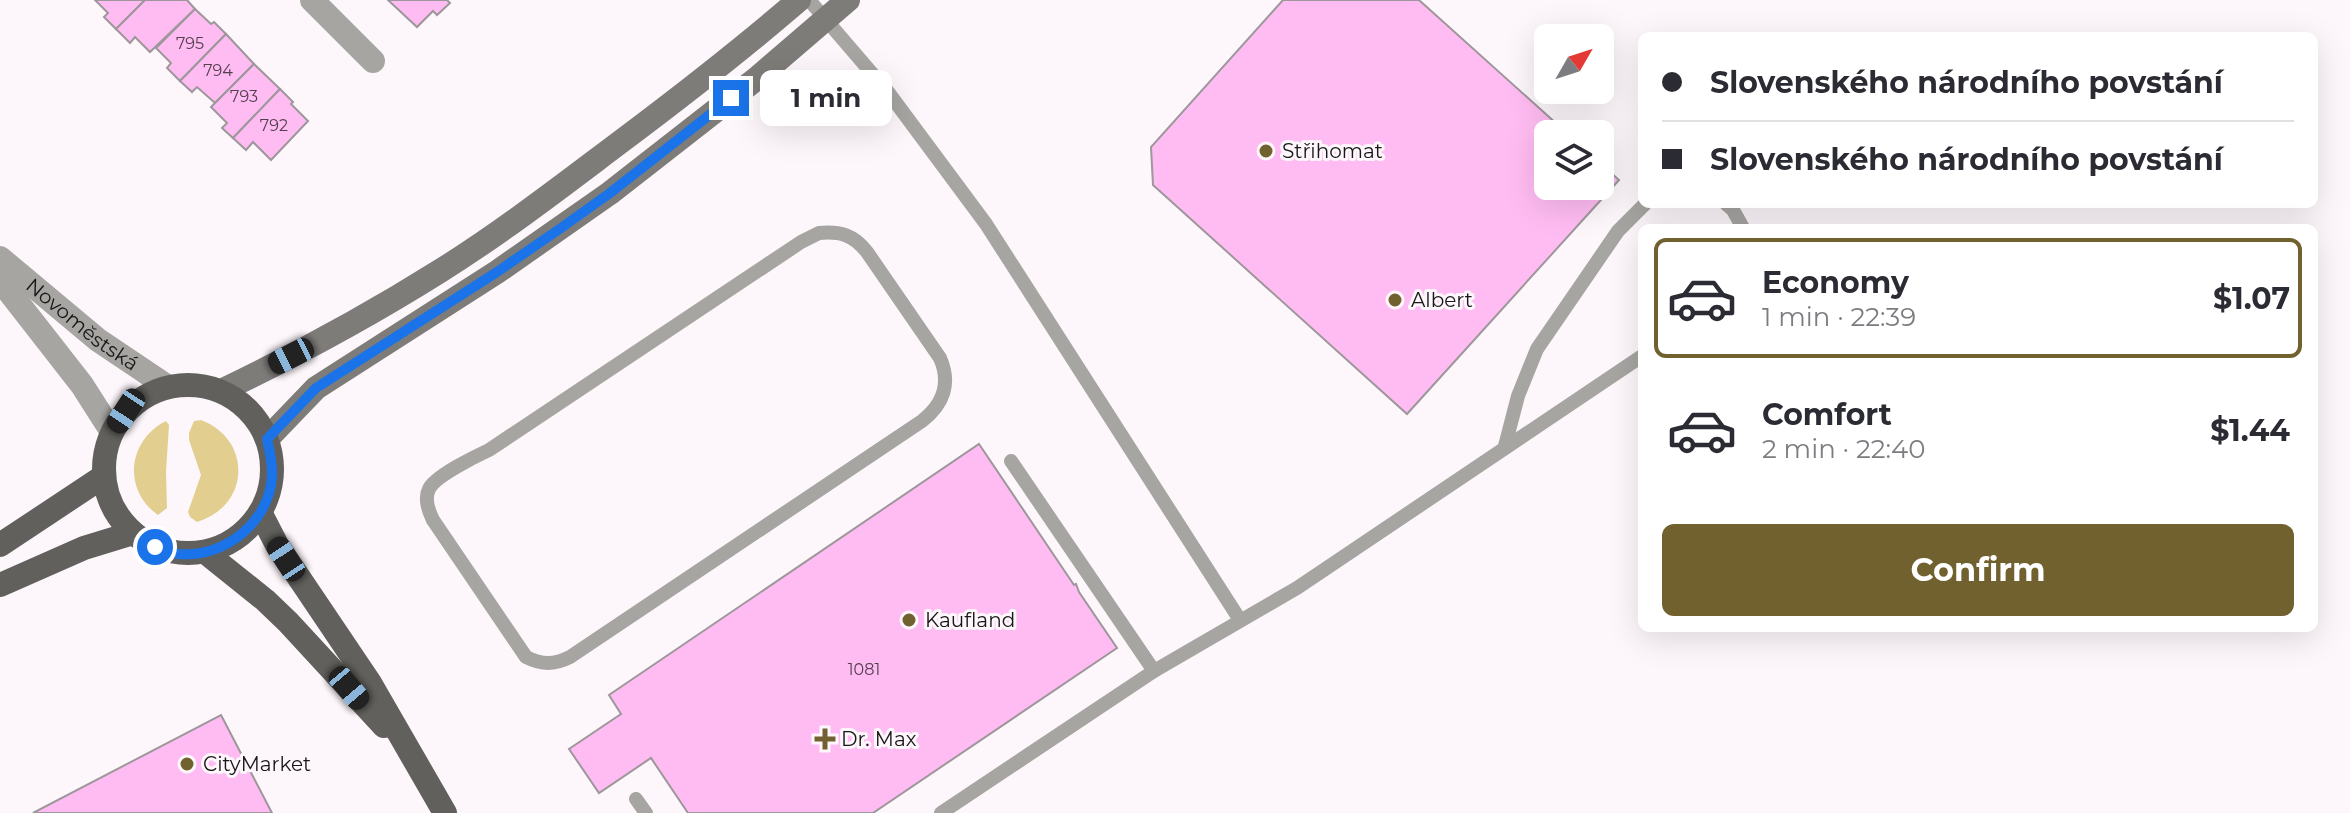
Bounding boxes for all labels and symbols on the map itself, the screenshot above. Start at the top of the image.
north arrow [1534,24,1614,104]
house number: 795 [176,34,204,53]
house number: 794 [203,61,233,80]
callout: 1 min [759,70,891,126]
route end [713,80,749,116]
house number: 793 [230,87,258,106]
house number: 792 [260,116,288,135]
place label: Střihomat [1282,139,1383,163]
marker: Střihomat [1257,142,1275,160]
street label: Novoměstská [21,273,143,376]
place label: Albert [1411,288,1473,312]
marker: Albert [1386,291,1404,309]
car [264,334,318,378]
car [103,384,149,438]
route start [137,529,173,565]
car [263,532,309,586]
place label: Kaufland [925,608,1015,632]
marker: Kaufland [900,611,918,629]
house number: 1081 [848,660,880,679]
car [324,662,374,714]
place label: Dr. Max [841,727,917,751]
marker: Dr. Max [816,730,834,748]
place label: CityMarket [203,752,311,776]
marker: CityMarket [178,755,196,773]

